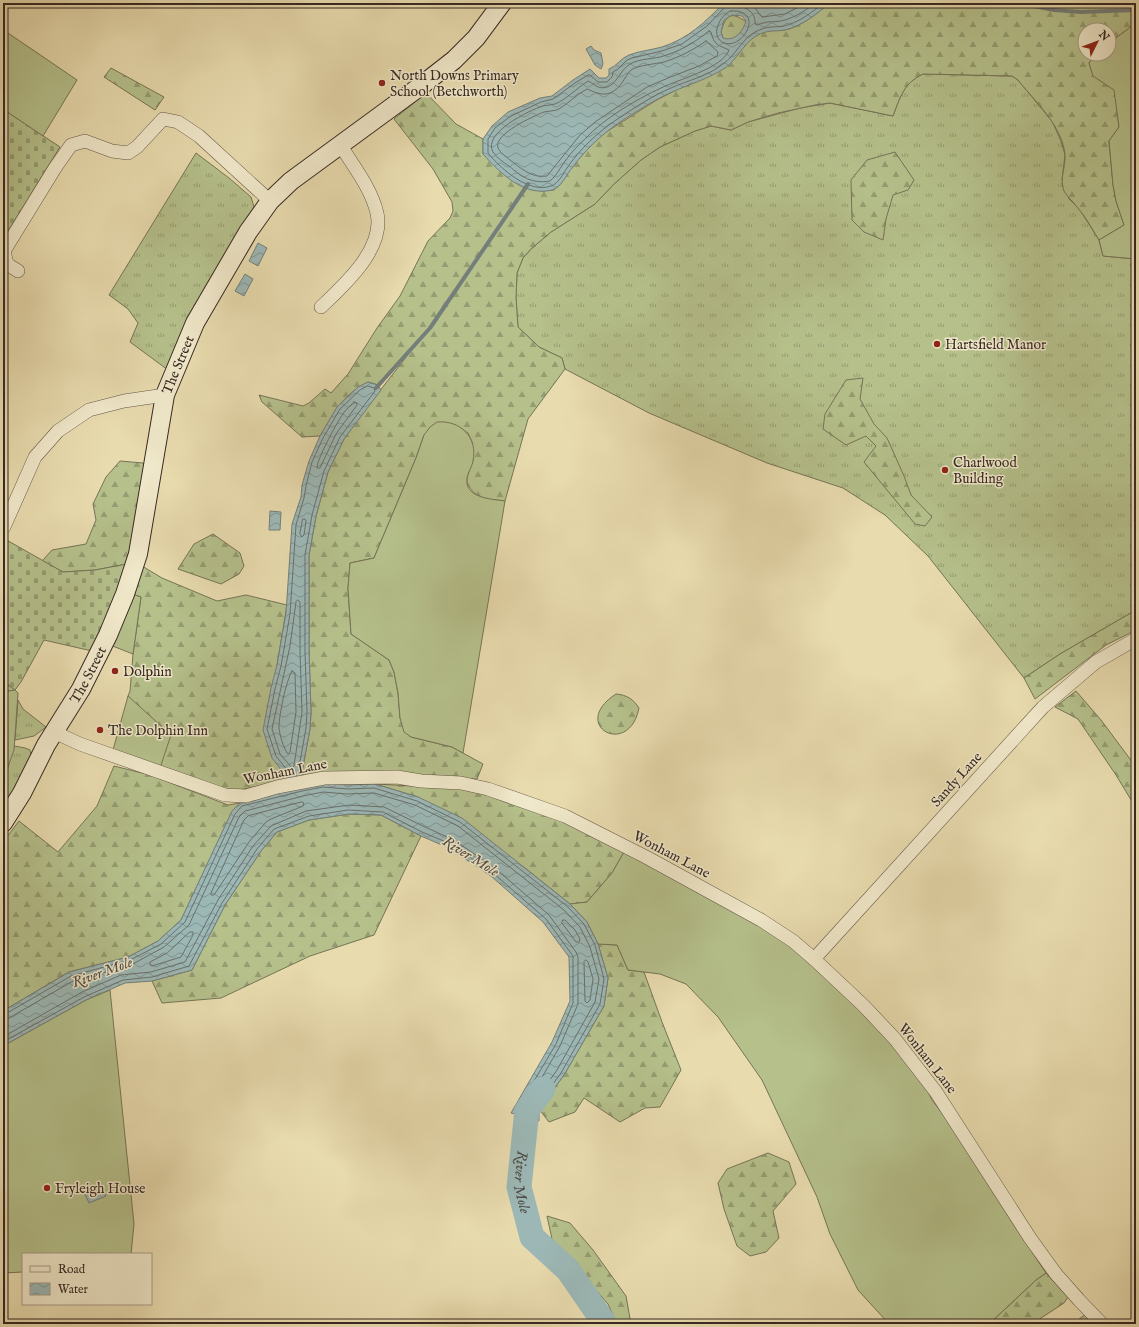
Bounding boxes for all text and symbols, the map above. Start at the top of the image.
north arrow [1077,22,1117,62]
text: N [1095,27,1112,45]
place label: North Downs Primary School (Betchworth) [390,67,519,101]
marker: North Downs Primary School (Betchworth) [377,78,387,88]
street label: The Street [158,333,199,397]
place label: Hartsfield Manor [945,336,1046,354]
marker: Hartsfield Manor [932,339,942,349]
place label: Charlwood Building [953,454,1017,488]
marker: Charlwood Building [940,465,950,475]
street label: The Street [66,643,111,707]
place label: Dolphin [123,663,172,681]
marker: Dolphin [110,666,120,676]
place label: The Dolphin Inn [108,722,208,740]
marker: The Dolphin Inn [95,725,105,735]
street label: Sandy Lane [927,748,987,811]
street label: Wonham Lane [242,755,329,789]
street label: Wonham Lane [630,827,714,883]
water label: River Mole [439,832,503,881]
water label: River Mole [69,953,135,992]
street label: Wonham Lane [894,1020,961,1098]
water label: River Mole [509,1150,534,1216]
place label: Fryleigh House [55,1180,146,1198]
marker: Fryleigh House [42,1183,52,1193]
legend [22,1253,152,1305]
text: Road [58,1262,86,1277]
text: Water [58,1282,89,1297]

